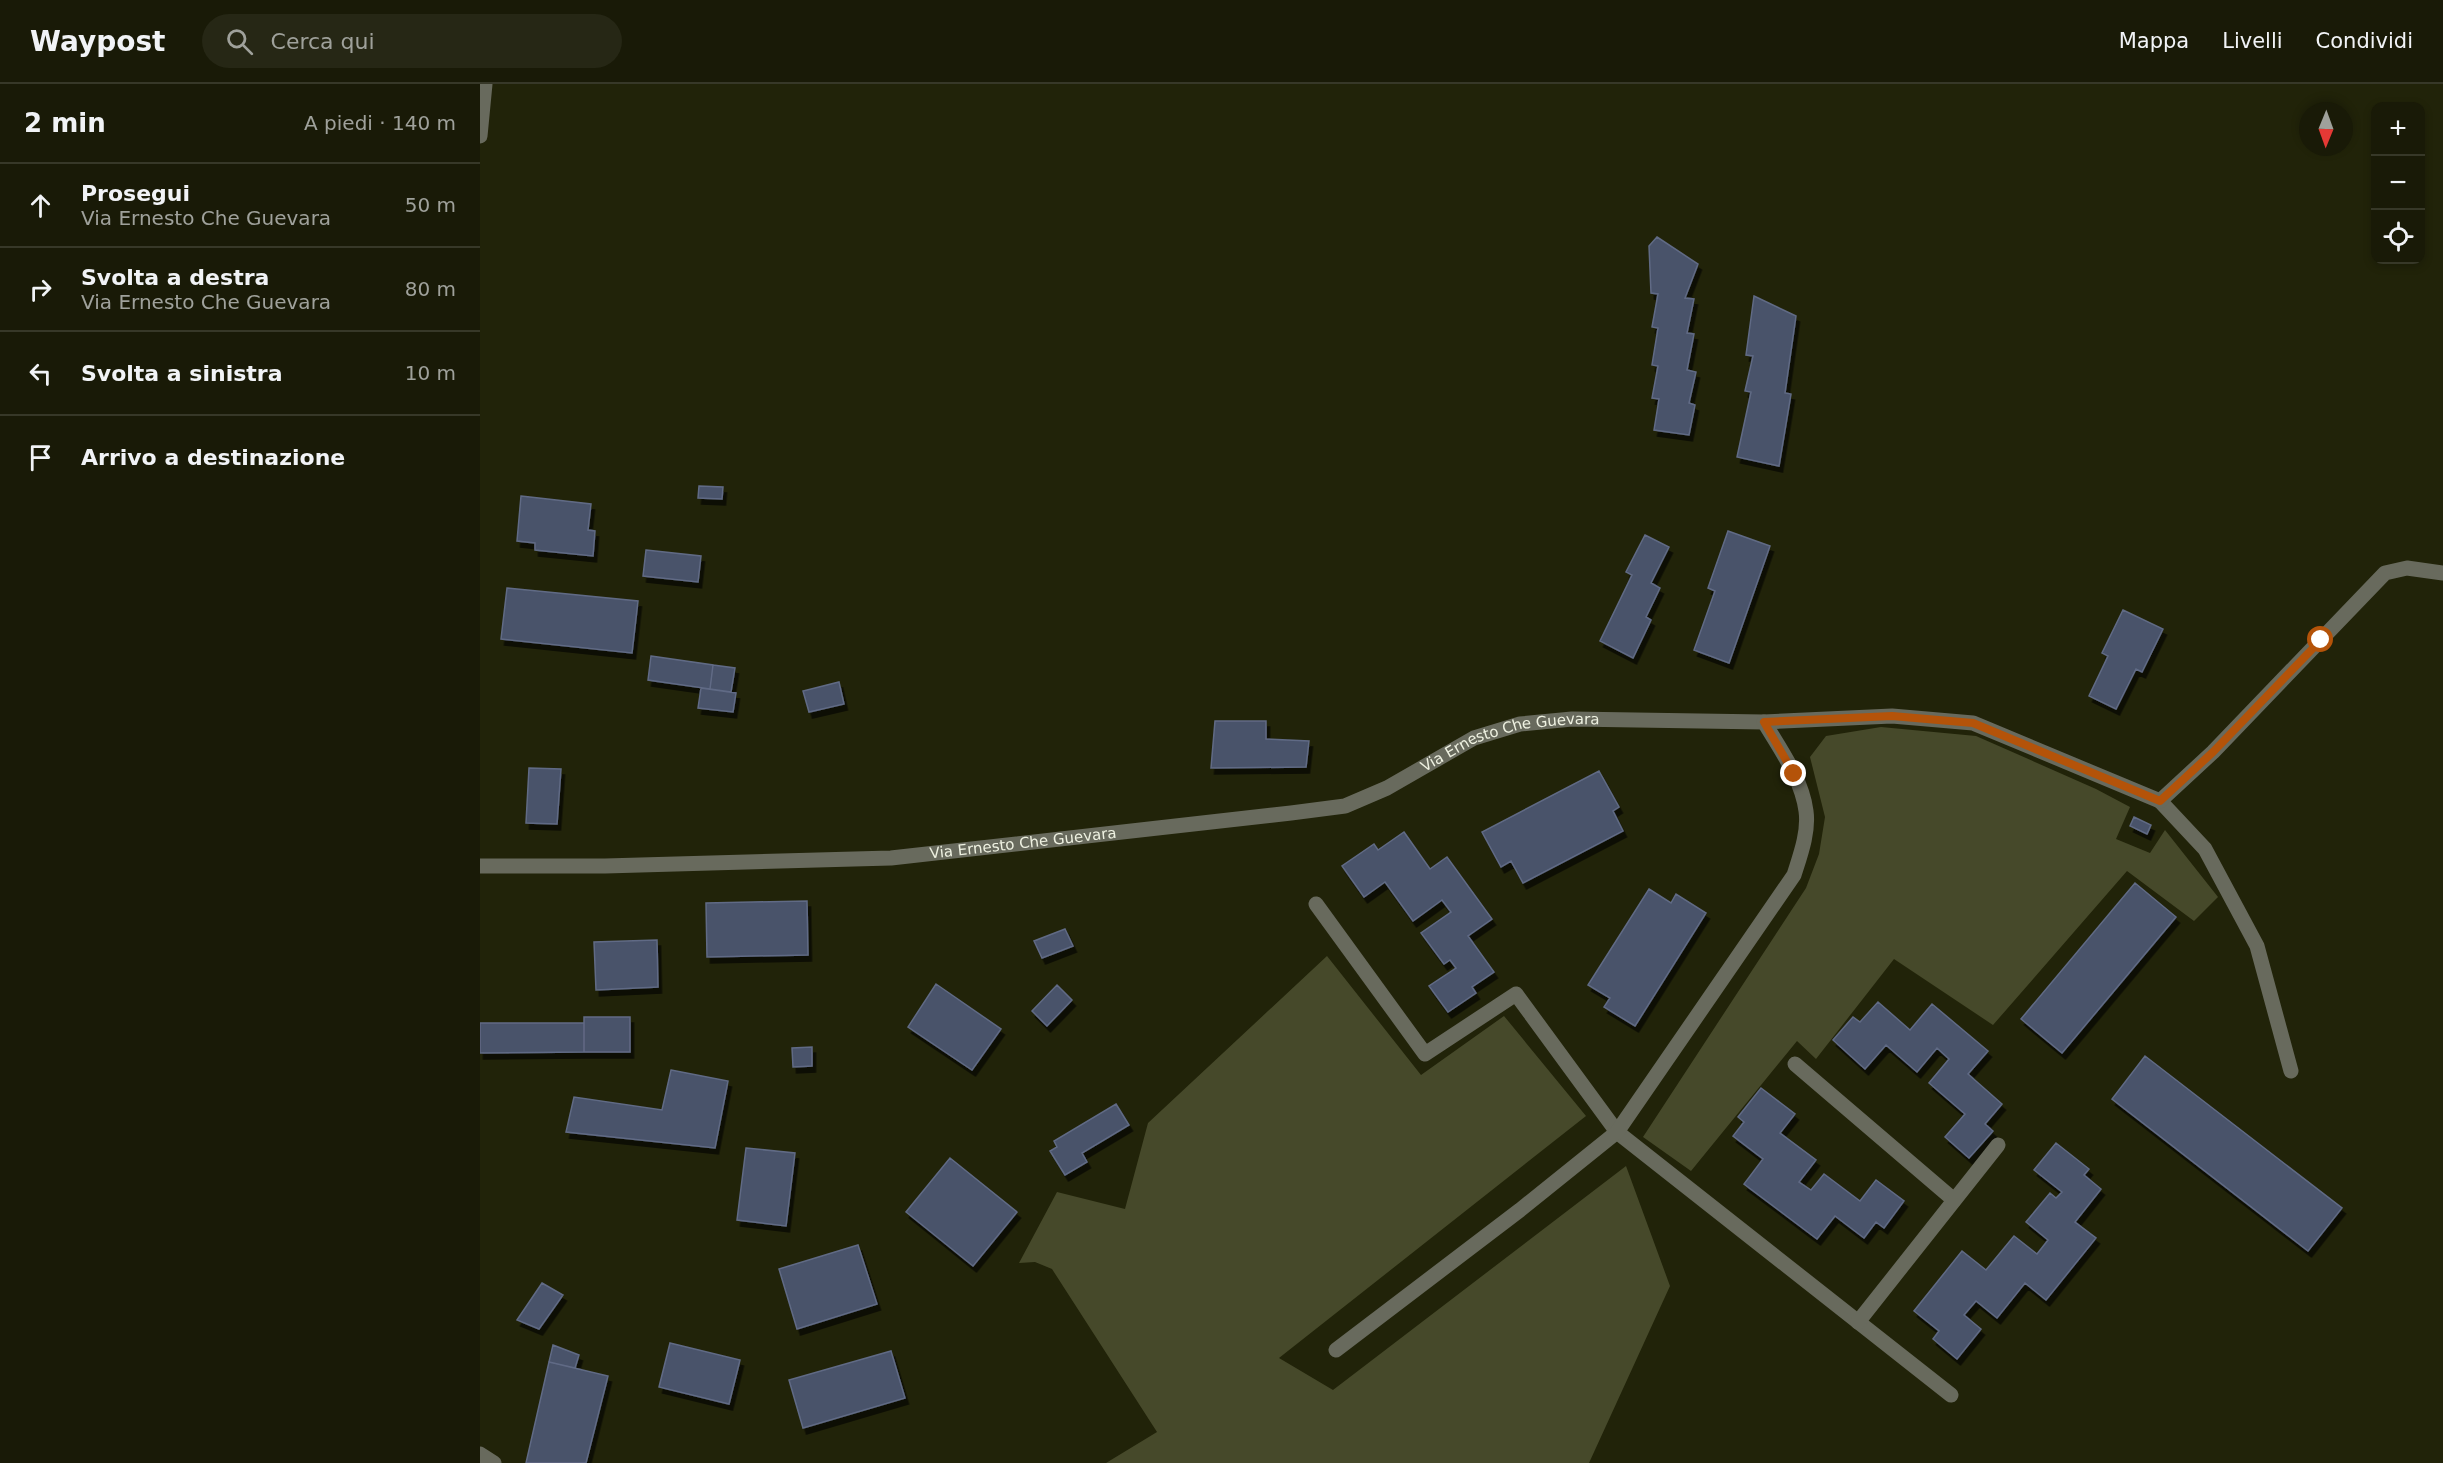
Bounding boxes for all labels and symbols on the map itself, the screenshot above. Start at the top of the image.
north arrow [2299,102,2353,156]
route start [2307,626,2333,652]
street label: Via Ernesto Che Guevara [1417,710,1600,776]
route end [1780,760,1806,786]
street label: Via Ernesto Che Guevara [929,824,1117,863]

